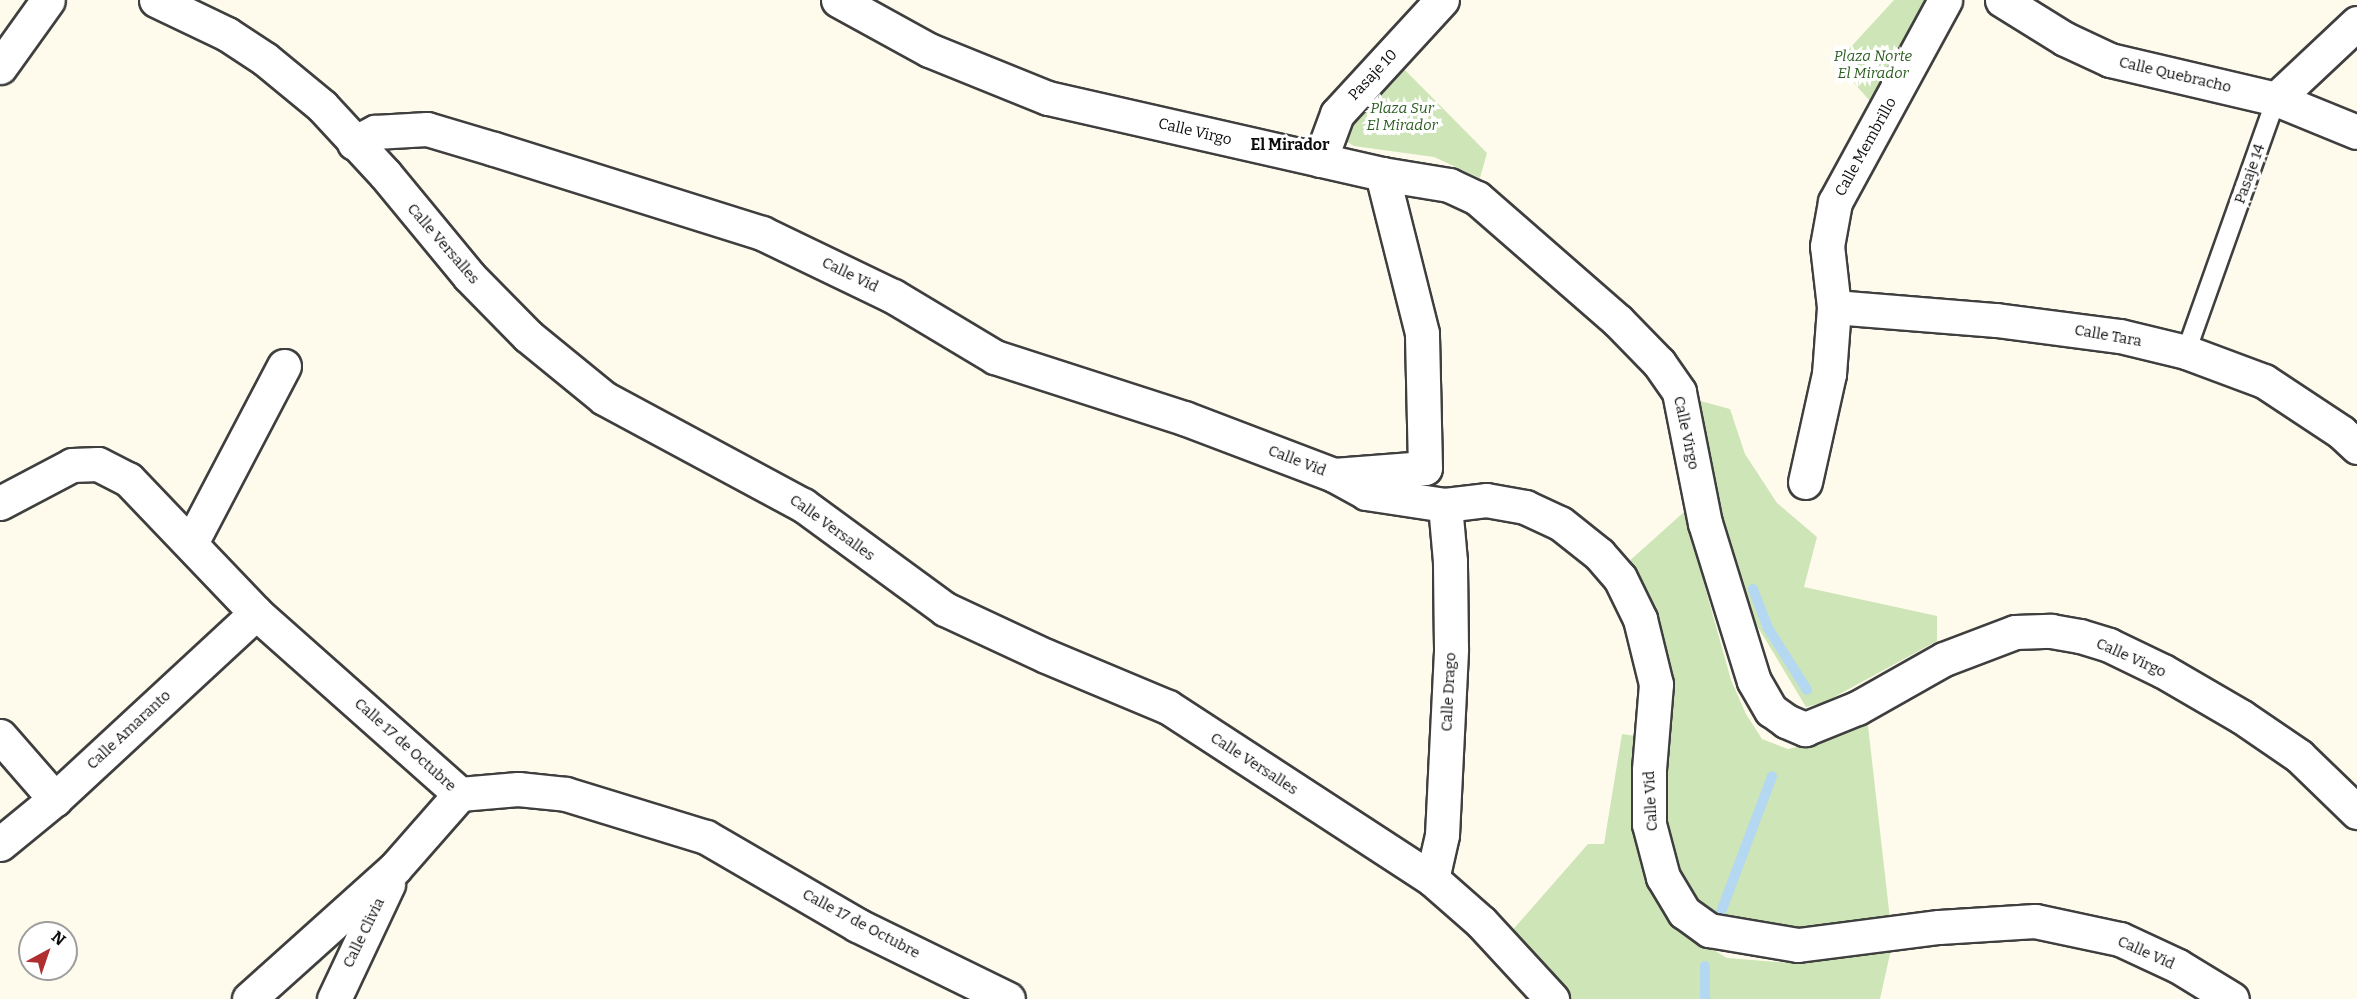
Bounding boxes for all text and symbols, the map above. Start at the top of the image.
street label: Pasaje 10 [1345,46,1401,104]
park label: Plaza Norte El Mirador [1834,47,1912,82]
street label: Calle Quebracho [2117,53,2233,97]
street label: Calle Membrillo [1831,95,1901,199]
park label: Plaza Sur El Mirador [1366,99,1438,134]
street label: Calle Virgo [1157,115,1233,149]
district label: El Mirador [1250,135,1330,155]
street label: Pasaje 14 [2231,142,2269,206]
street label: Calle Versalles [403,200,483,288]
street label: Calle Vid [819,254,881,296]
street label: Calle Tara [2073,321,2143,351]
street label: Calle Virgo [1669,395,1703,471]
street label: Calle Vid [1266,442,1328,480]
street label: Calle Versalles [786,491,878,565]
street label: Calle Virgo [2093,635,2169,681]
street label: Calle Drago [1438,652,1460,732]
street label: Calle Amaranto [83,687,175,773]
street label: Calle 17 de Octubre [351,695,459,795]
street label: Calle Versalles [1207,729,1301,799]
street label: Calle Vid [1640,770,1662,832]
street label: Calle 17 de Octubre [799,885,923,963]
street label: Calle Clivia [339,895,389,971]
north arrow [18,921,78,981]
text: N [48,927,69,950]
street label: Calle Vid [2115,932,2177,974]

